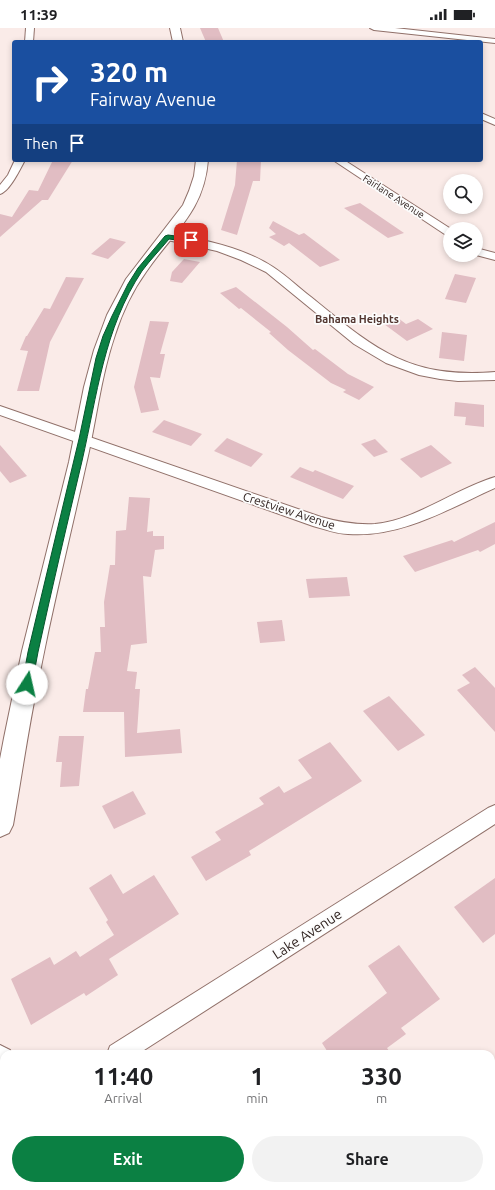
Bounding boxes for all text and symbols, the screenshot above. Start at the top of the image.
text: 11:39 [20,6,58,23]
icon: right [24,56,76,108]
text: 320 m [90,56,168,87]
text: Fairway Avenue [90,89,216,109]
icon: arrive [66,132,88,154]
text: Then [24,135,58,152]
street label: Fairlane Avenue [361,172,427,220]
map controls [443,174,483,262]
button: search [443,174,483,214]
button: layers [443,222,483,262]
pin [174,223,208,257]
icon: arrive [180,229,202,251]
district label: Bahama Heights [315,313,399,325]
street label: Crestview Avenue [241,489,337,532]
position arrow [6,663,48,705]
street label: Lake Avenue [269,906,345,962]
text: 11:40 [93,1063,153,1090]
text: 1 [250,1063,264,1090]
text: 330 [361,1063,402,1090]
text: Arrival [104,1091,142,1105]
text: min [246,1091,268,1105]
text: m [376,1091,387,1105]
button: Exit [12,1136,244,1182]
button: Share [252,1136,483,1182]

